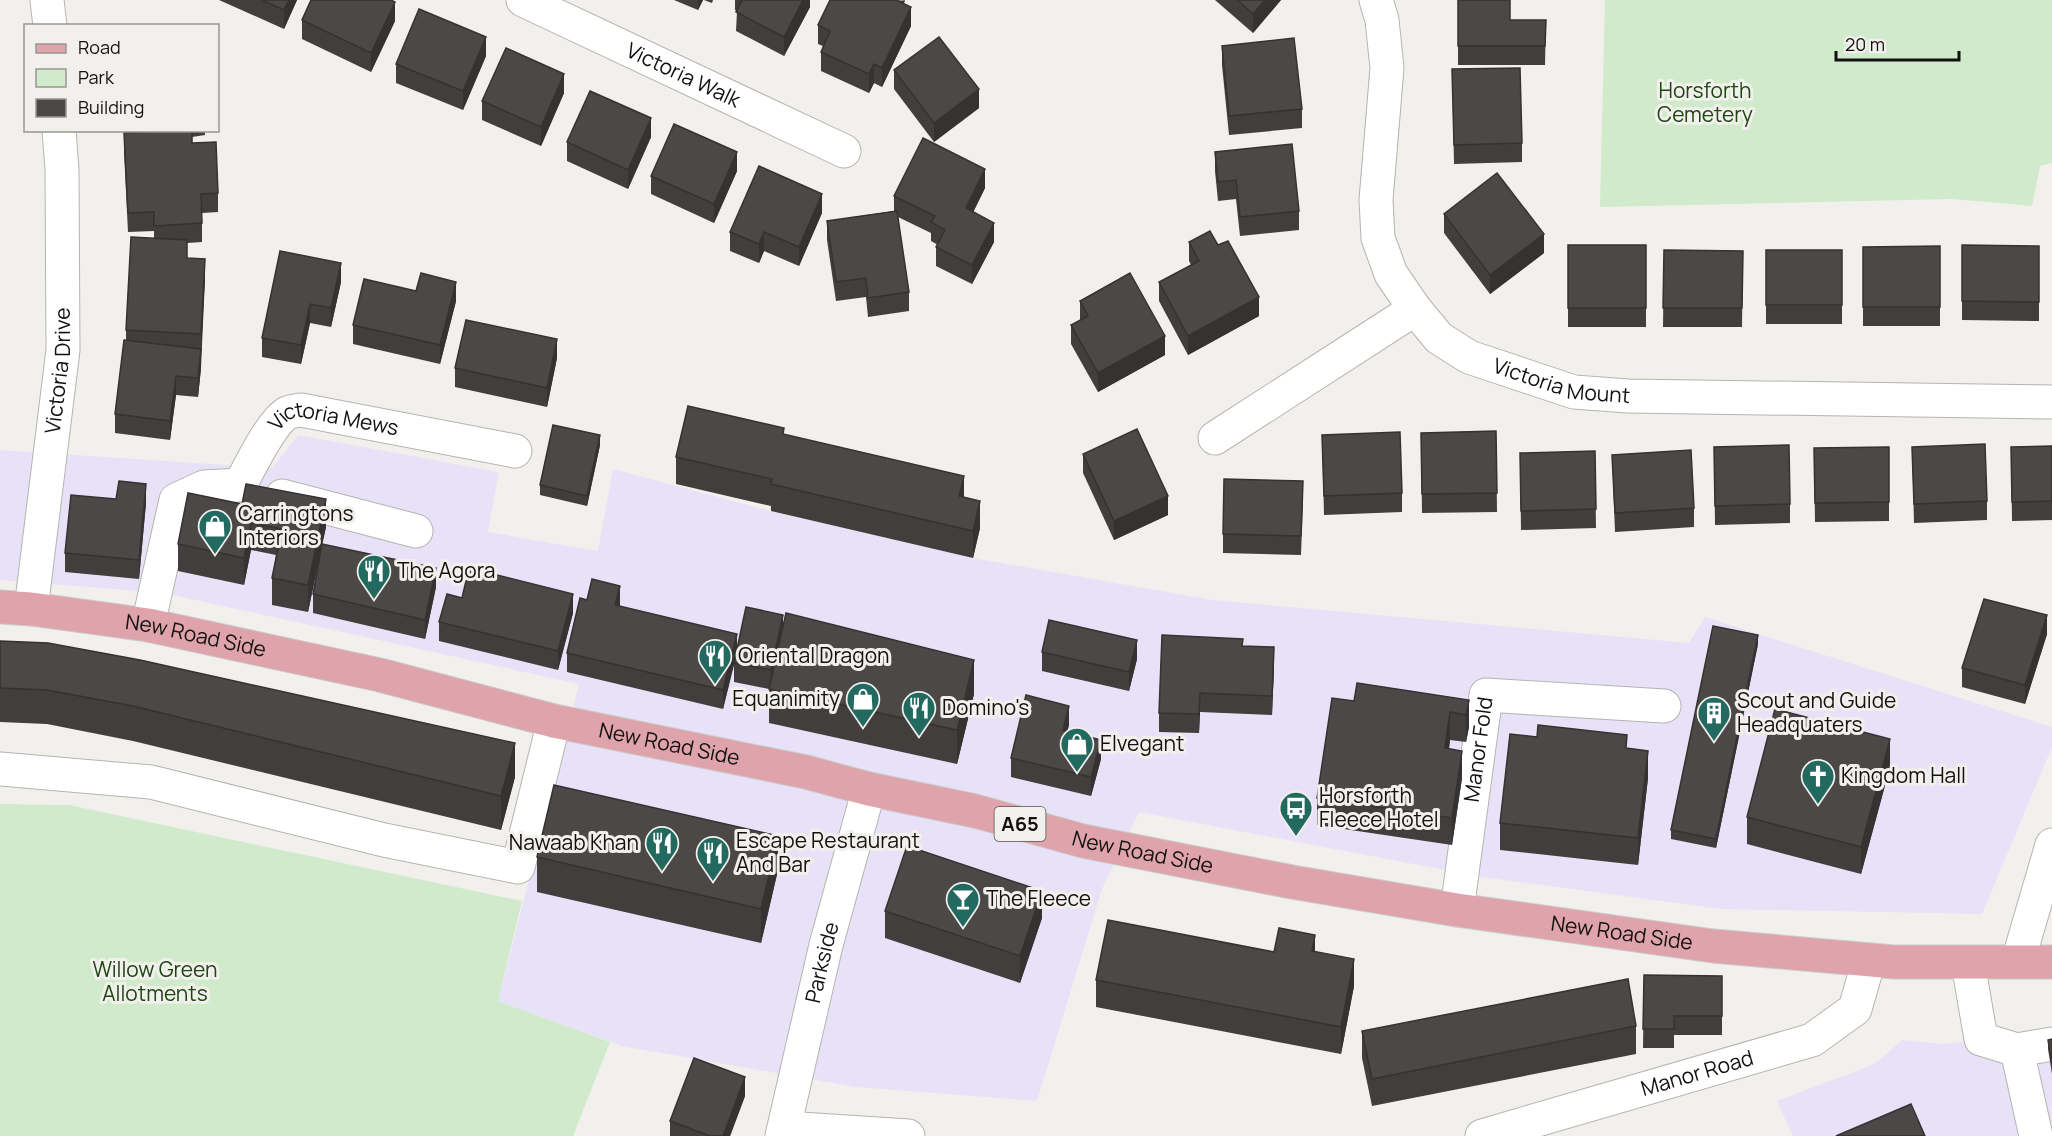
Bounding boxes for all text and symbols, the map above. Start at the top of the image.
legend [24,24,219,132]
scale bar [1836,24,1959,62]
text: 20 m [1845,32,1885,56]
text: Road [78,35,121,59]
street label: Victoria Walk [622,36,746,114]
text: Park [78,65,115,89]
park label: Horsforth Cemetery [1657,76,1753,128]
text: Building [78,95,144,119]
street label: Victoria Drive [38,308,76,435]
street label: Victoria Mount [1490,351,1631,409]
street label: Victoria Mews [261,395,401,441]
place label: Carringtons Interiors [238,499,354,551]
shop icon: Carringtons Interiors [197,508,233,555]
restaurant icon: The Agora [356,553,392,600]
place label: The Agora [397,556,495,584]
street label: New Road Side [124,607,269,663]
restaurant icon: Oriental Dragon [697,638,733,685]
place label: Oriental Dragon [738,641,890,669]
shop icon: Equanimity [845,681,881,728]
place label: Equanimity [732,684,840,712]
place label: Scout and Guide Headquaters [1737,686,1896,738]
restaurant icon: Domino's [901,690,937,737]
place label: Domino's [942,693,1029,721]
street label: Manor Fold [1457,695,1499,804]
building icon: Scout and Guide Headquaters [1696,695,1732,742]
street label: New Road Side [596,715,742,771]
shop icon: Elvegant [1059,726,1095,773]
place label: Elvegant [1100,729,1184,757]
church icon: Kingdom Hall [1800,758,1836,805]
place label: Kingdom Hall [1841,761,1966,789]
place label: Horsforth Fleece Hotel [1319,781,1439,833]
bus stop icon: Horsforth Fleece Hotel [1278,790,1314,837]
road number: A65 [994,807,1046,841]
street label: New Road Side [1069,824,1216,879]
restaurant icon: Nawaab Khan [644,825,680,872]
place label: Escape Restaurant And Bar [736,826,920,878]
place label: Nawaab Khan [509,828,639,856]
restaurant icon: Escape Restaurant And Bar [695,835,731,882]
bar icon: The Fleece [945,881,981,928]
place label: The Fleece [986,884,1091,912]
street label: New Road Side [1549,908,1695,956]
street label: Parkside [798,919,845,1006]
park label: Willow Green Allotments [92,955,218,1007]
street label: Manor Road [1637,1043,1756,1102]

